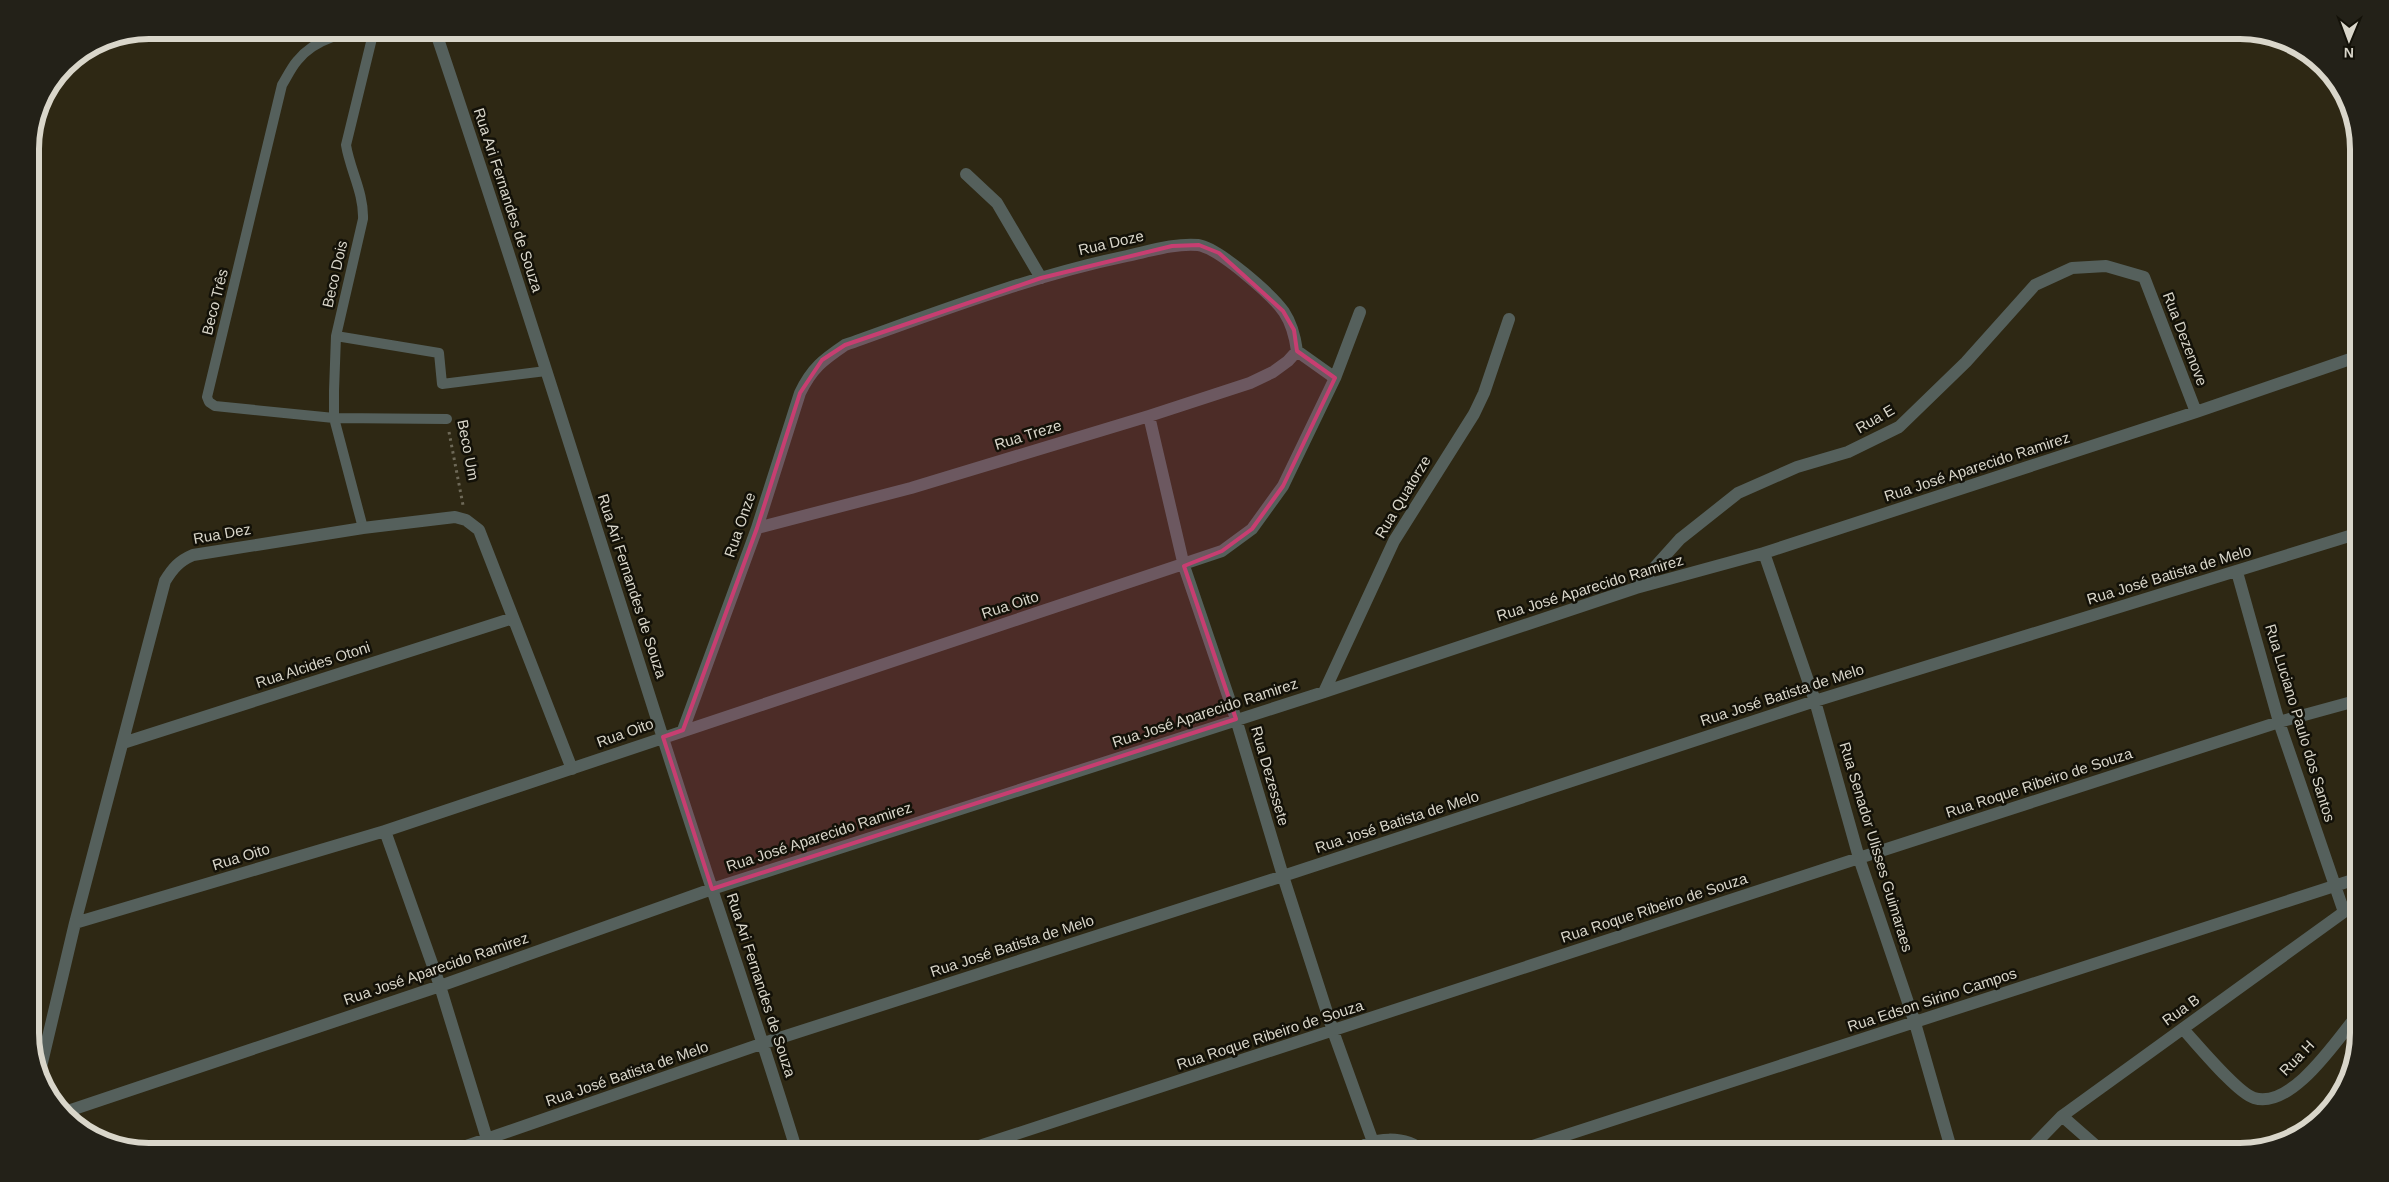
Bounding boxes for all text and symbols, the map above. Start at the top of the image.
north arrow [2324,15,2374,65]
text: N [2344,45,2354,61]
street label: Rua Ari Fernandes de Souza [471,106,547,295]
street label: Rua Doze [1076,227,1145,258]
street label: Beco Dois [319,239,350,309]
street label: Beco Três [198,267,231,337]
street label: Rua Dezenove [2160,289,2211,388]
street label: Rua E [1852,401,1897,436]
street label: Rua Treze [992,416,1063,453]
street label: Beco Um [454,418,483,482]
street label: Rua José Aparecido Ramirez [1882,428,2072,505]
street label: Rua Quatorze [1371,452,1434,541]
street label: Rua Onze [720,490,759,560]
street label: Rua Ari Fernandes de Souza [595,492,671,681]
street label: Rua Dez [192,520,252,547]
street label: Rua José Batista de Melo [2085,541,2253,608]
street label: Rua José Aparecido Ramirez [1494,551,1685,624]
street label: Rua Oito [979,587,1041,622]
street label: Rua Luciano Paulo dos Santos [2262,622,2339,824]
street label: Rua Alcides Otoni [254,638,372,691]
street label: Rua José Batista de Melo [1698,660,1866,729]
street label: Rua José Aparecido Ramirez [1110,674,1300,751]
street label: Rua Oito [594,714,656,751]
street label: Rua Dezessete [1248,724,1293,827]
street label: Rua Senador Ulisses Guimaraes [1836,740,1917,954]
street label: Rua Roque Ribeiro de Souza [1943,744,2135,821]
street label: Rua José Batista de Melo [1313,787,1481,856]
street label: Rua José Aparecido Ramirez [724,798,914,875]
street label: Rua Oito [210,840,272,873]
street label: Rua Roque Ribeiro de Souza [1558,869,1750,946]
street label: Rua Ari Fernandes de Souza [724,891,800,1080]
street label: Rua José Batista de Melo [928,911,1096,980]
street label: Rua José Aparecido Ramirez [341,929,530,1008]
street label: Rua Edson Sirino Campos [1845,964,2019,1035]
street label: Rua B [2159,990,2203,1029]
street label: Rua Roque Ribeiro de Souza [1174,996,1366,1073]
street label: Rua H [2276,1036,2318,1079]
street label: Rua José Batista de Melo [543,1038,710,1109]

